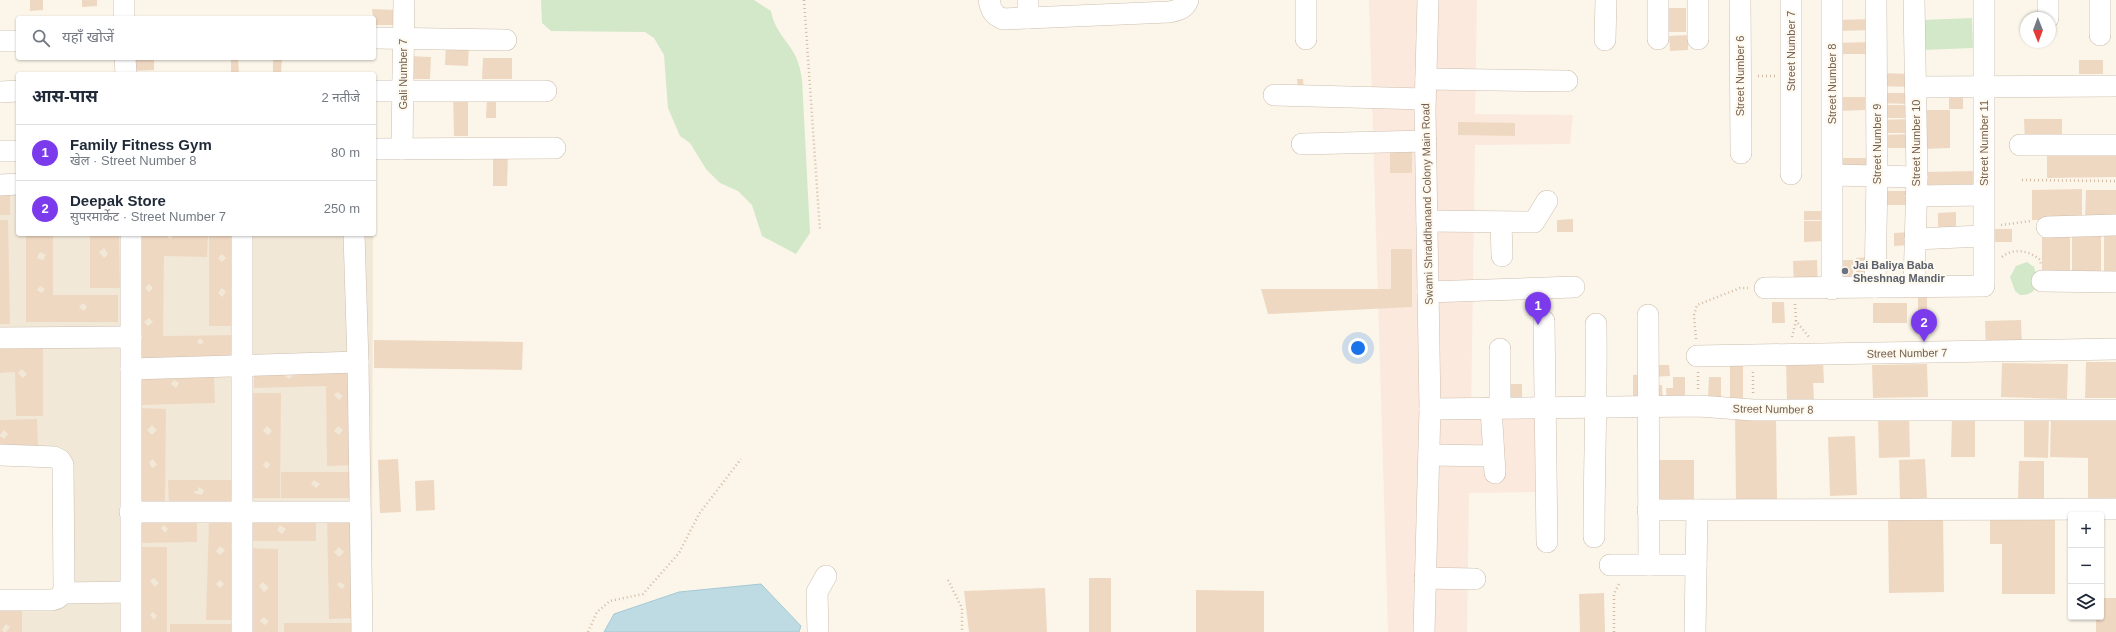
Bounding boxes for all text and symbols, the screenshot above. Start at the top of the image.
street label: Street Number 7 [1785,11,1797,91]
north arrow [2020,12,2056,48]
search box [16,16,376,60]
icon: search [30,27,52,49]
text: यहाँ खोजें [62,28,114,45]
street label: Street Number 6 [1734,36,1746,116]
street label: Gali Number 7 [397,39,409,109]
street label: Street Number 8 [1826,44,1838,124]
text: आस-पास [32,87,98,106]
text: 2 नतीजे [322,90,360,105]
street label: Street Number 10 [1910,100,1922,186]
street label: Street Number 11 [1978,100,1990,186]
street label: Swami Shraddhanand Colony Main Road [1419,103,1435,305]
street label: Street Number 9 [1871,104,1883,184]
text: Family Fitness Gym [70,136,212,153]
text: 1 [41,145,49,160]
text: 80 m [331,145,360,160]
text: खेल · Street Number 8 [70,153,196,168]
text: Deepak Store [70,192,166,209]
text: 2 [41,201,49,216]
text: 250 m [324,201,360,216]
text: सुपरमार्केट · Street Number 7 [70,209,226,224]
place label: Jai Baliya Baba Sheshnag Mandir [1853,259,1945,284]
marker: Jai Baliya Baba Sheshnag Mandir [1840,266,1850,276]
pin: 1 [1525,292,1551,325]
pin: 2 [1911,309,1937,342]
your location [1348,338,1368,358]
street label: Street Number 7 [1867,346,1947,360]
street label: Street Number 8 [1733,402,1813,416]
map controls [2068,512,2104,620]
button: + [2068,512,2104,548]
button: − [2068,548,2104,584]
button: layers [2068,584,2104,620]

